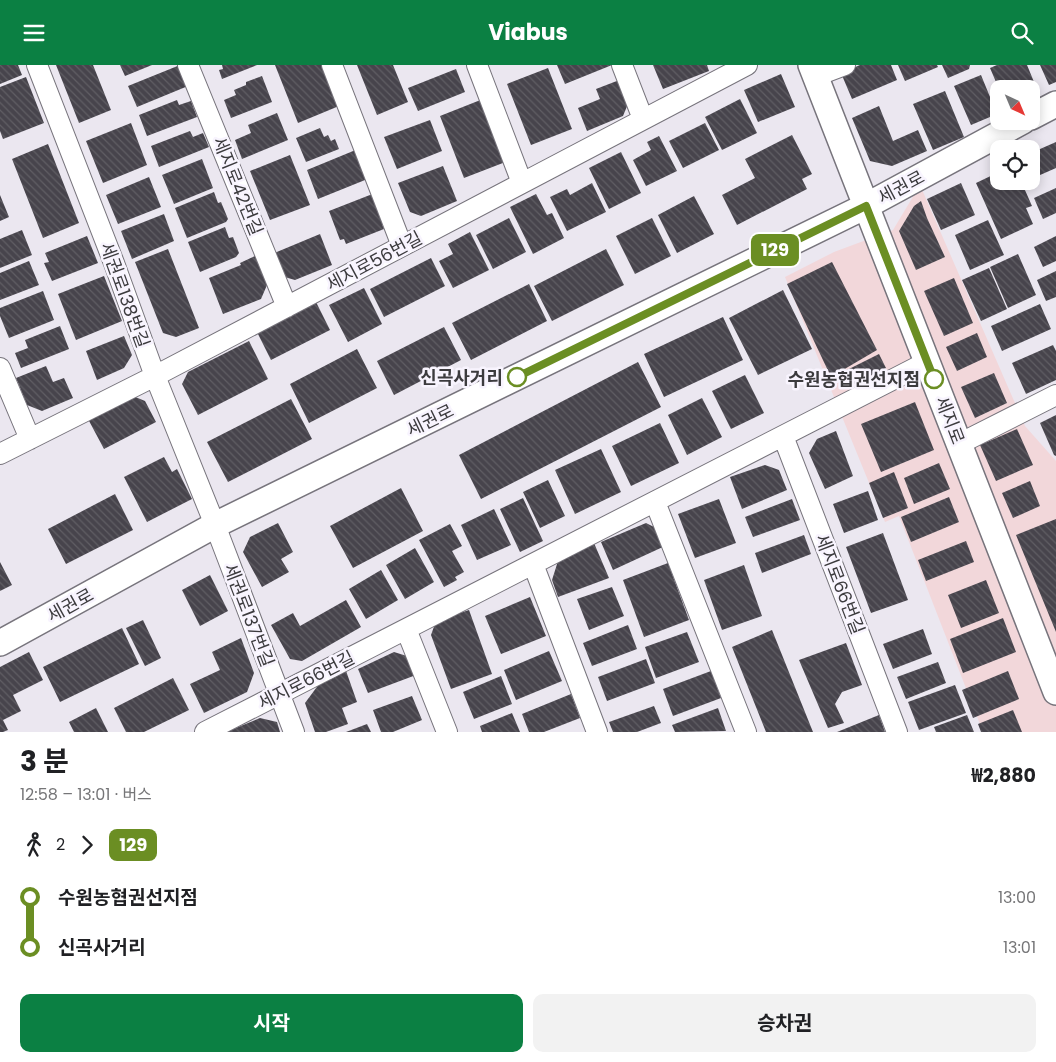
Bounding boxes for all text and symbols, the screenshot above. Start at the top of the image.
text: Viabus [488,17,568,48]
icon: menu [20,19,48,47]
icon: search [1008,19,1036,47]
north arrow [990,80,1040,130]
map controls [990,80,1040,190]
street label: 세지로42번길 [207,133,269,239]
button: locate [990,140,1040,190]
street label: 세권로 [873,164,929,210]
street label: 세지로56번길 [322,225,426,297]
line badge: 129 [746,234,804,266]
text: 129 [761,237,789,262]
street label: 세권로138번길 [94,239,156,351]
place label: 신곡사거리 [420,365,503,390]
marker: 신곡사거리 [507,367,527,387]
place label: 수원농협권선지점 [788,367,920,392]
marker: 수원농협권선지점 [924,369,944,389]
street label: 세지로 [929,392,971,448]
street label: 세권로 [402,398,458,442]
street label: 세지로66번길 [809,530,871,638]
street label: 세권로137번길 [218,560,280,670]
street label: 세권로 [42,582,98,628]
street label: 세지로66번길 [253,645,359,715]
text: 3 분 [20,742,69,781]
text: ₩2,880 [971,762,1036,789]
text: 12:58 – 13:01 · 버스 [20,783,152,806]
icon: walk [20,831,48,859]
icon: forward [73,831,101,859]
text: 129 [119,832,147,857]
text: 2 [56,833,65,856]
text: 수원농협권선지점 [58,884,198,911]
text: 13:00 [998,886,1036,909]
text: 신곡사거리 [58,934,145,961]
text: 13:01 [1003,936,1036,959]
button: 시작 [20,994,523,1052]
button: 승차권 [533,994,1036,1052]

